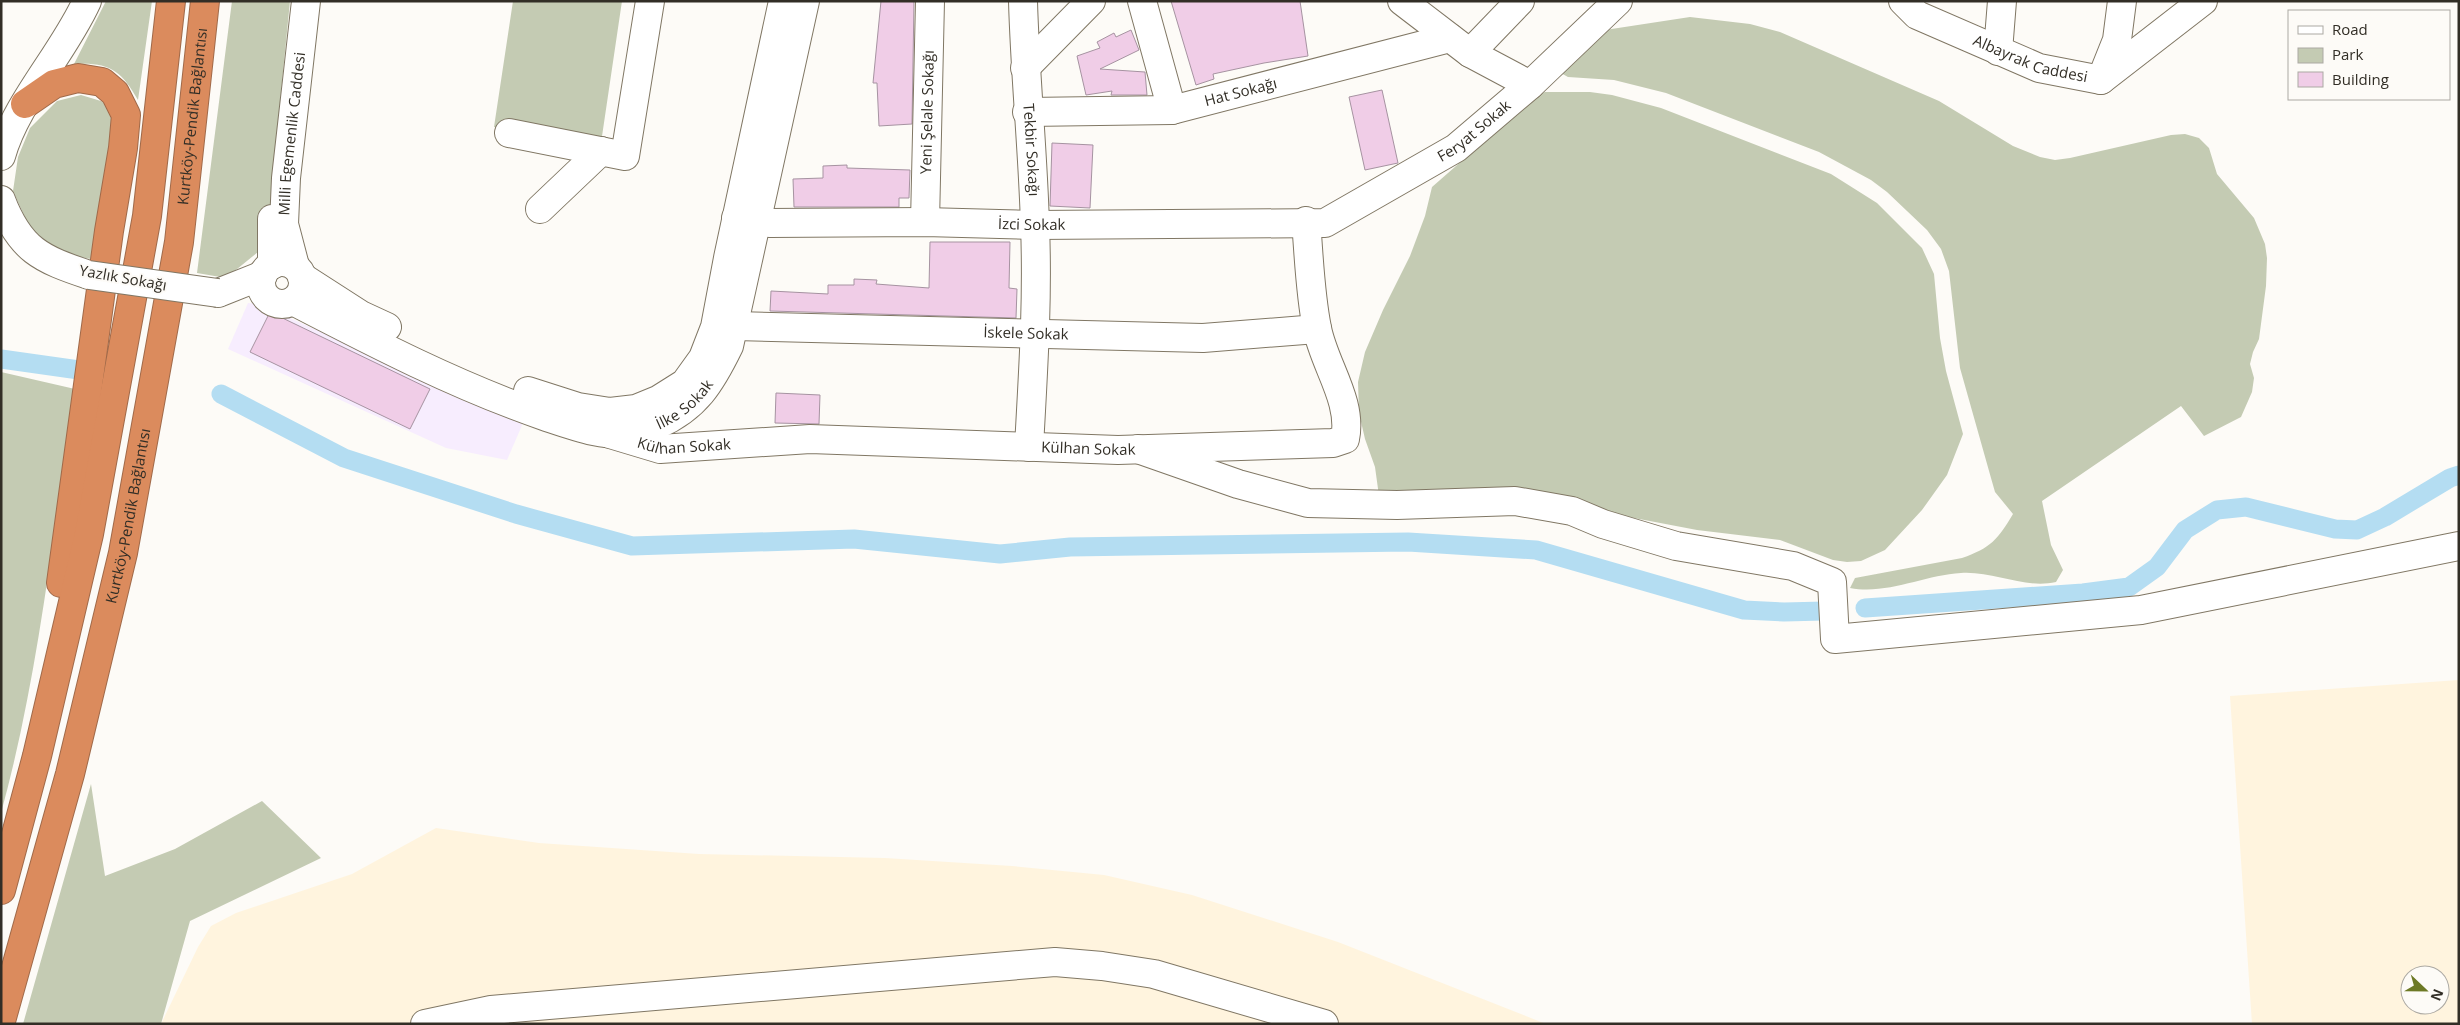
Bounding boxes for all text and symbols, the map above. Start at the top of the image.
legend [2288,10,2450,100]
text: Road [2332,19,2368,39]
street label: Kurtköy-Pendik Bağlantısı [172,27,211,206]
street label: Albayrak Caddesi [1970,30,2089,86]
text: Park [2332,44,2363,64]
street label: Yeni Şelale Sokağı [915,50,938,174]
street label: Milli Egemenlik Caddesi [273,51,309,216]
text: Building [2332,69,2389,89]
street label: Hat Sokağı [1202,72,1279,110]
street label: Feryat Sokak [1433,95,1514,166]
street label: Tekbir Sokağı [1019,103,1045,197]
street label: İzci Sokak [998,213,1066,234]
street label: Yazlık Sokağı [78,259,168,295]
street label: İskele Sokak [983,321,1069,344]
street label: İlke Sokak [652,375,717,433]
street label: Kurtköy-Pendik Bağlantısı [100,427,154,606]
street label: Külhan Sokak [635,432,731,458]
street label: Külhan Sokak [1041,436,1136,459]
north arrow [2400,965,2450,1015]
text: N [2427,986,2448,1004]

